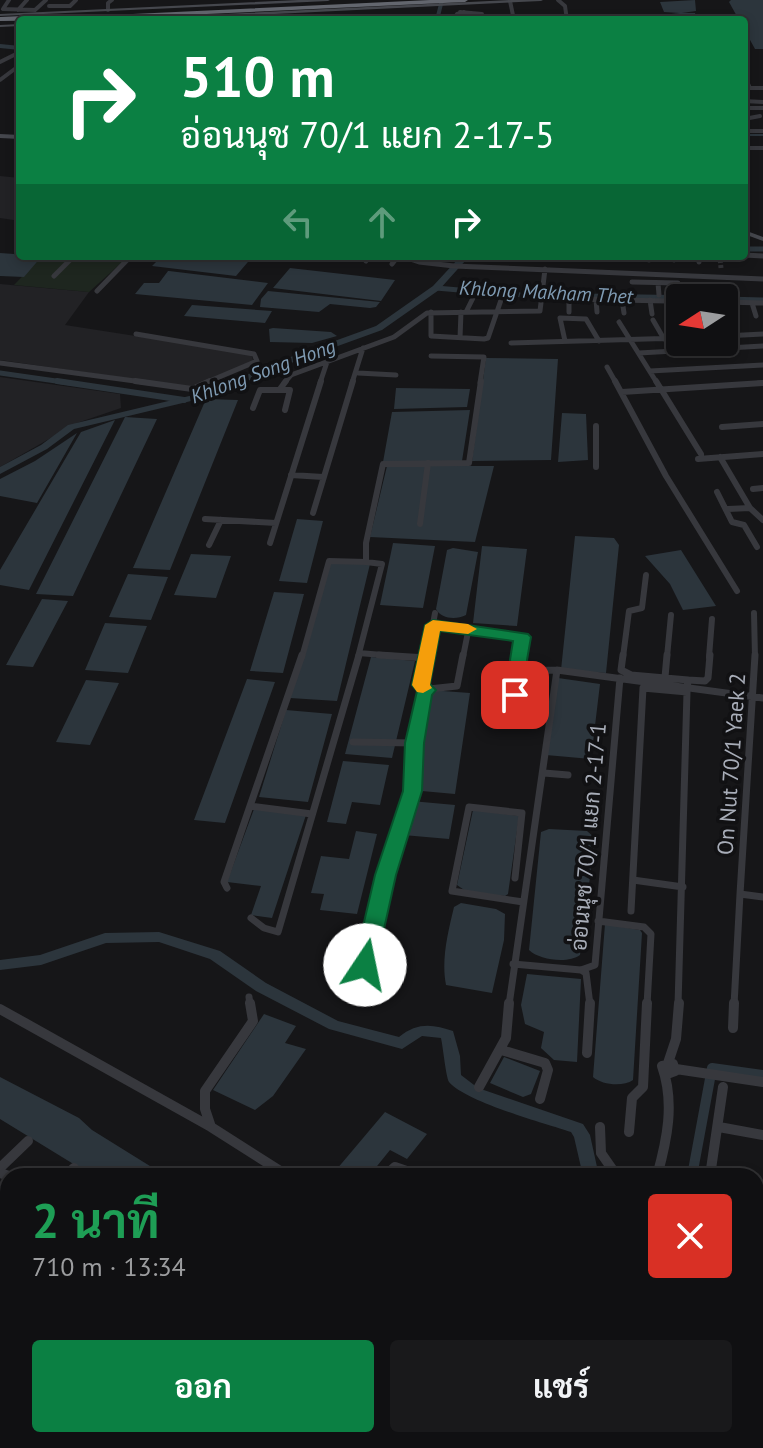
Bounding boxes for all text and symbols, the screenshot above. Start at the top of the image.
text: 510 m [180,40,335,112]
icon: right [48,48,152,152]
text: อ่อนนุช 70/1 แยก 2-17-5 [180,111,555,158]
icon: left [276,200,320,244]
icon: ahead [360,200,404,244]
icon: right [444,200,488,244]
water label: Khlong Makham Thet [458,274,635,310]
north arrow [666,284,738,356]
map controls [666,284,738,356]
water label: Khlong Song Hong [187,333,339,409]
pin [481,661,549,729]
street label: On Nut 70/1 Yaek 2 [711,672,751,856]
icon: arrive [493,673,537,717]
street label: อ่อนนุช 70/1 แยก 2-17-1 [564,722,614,952]
position arrow [323,923,407,1007]
text: 2 นาที [32,1189,160,1251]
button: close [648,1194,732,1278]
text: 710 m · 13:34 [32,1250,186,1283]
button: ออก [32,1340,374,1432]
button: แชร์ [390,1340,732,1432]

